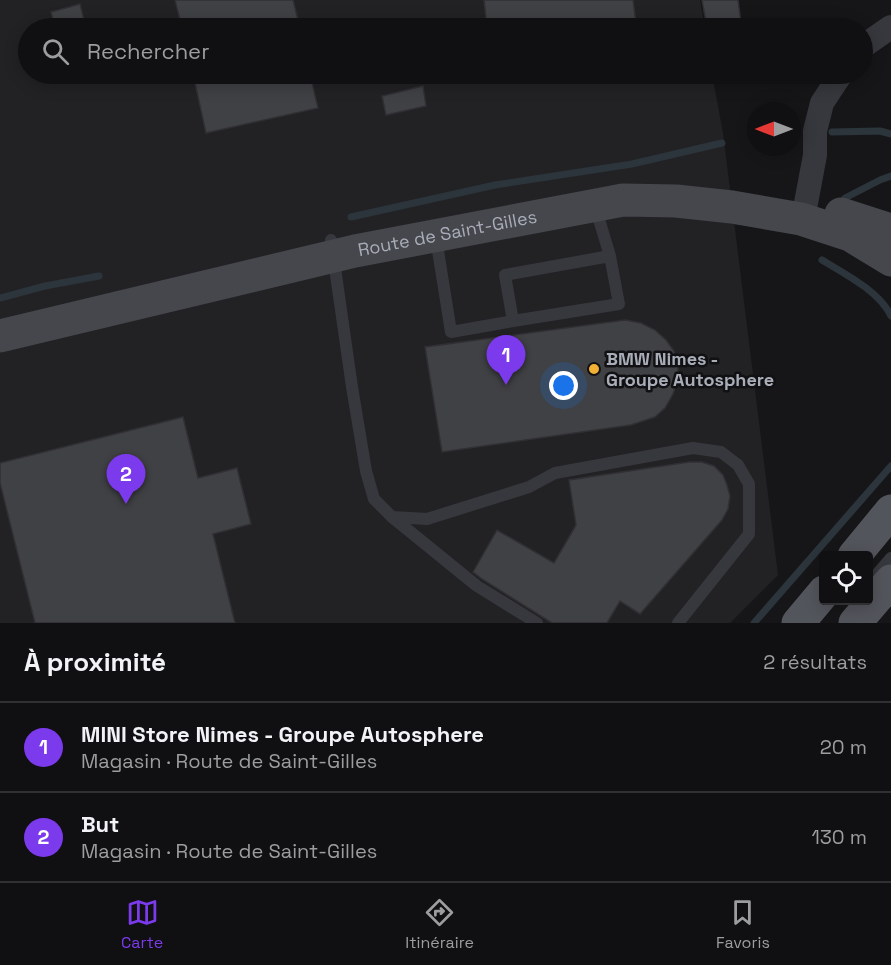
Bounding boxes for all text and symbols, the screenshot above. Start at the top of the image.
search box [18,18,873,84]
icon: search [39,35,72,68]
text: Rechercher [87,37,209,65]
north arrow [747,102,801,156]
street label: Route de Saint-Gilles [356,205,539,261]
pin: 1 [486,336,526,385]
place label: BMW Nimes - Groupe Autosphere [606,347,774,391]
marker: BMW Nimes - Groupe Autosphere [587,362,601,376]
your location [549,371,578,400]
pin: 2 [106,454,146,504]
map controls [819,551,873,605]
button: locate [819,551,873,605]
text: À proximité [24,645,166,679]
text: 2 résultats [763,649,867,675]
text: MINI Store Nimes - Groupe Autosphere [81,720,484,748]
text: 1 [39,734,48,760]
text: 20 m [820,734,867,760]
text: Magasin · Route de Saint-Gilles [81,748,377,774]
text: But [81,810,119,838]
text: 2 [38,824,49,850]
text: 130 m [811,824,867,850]
text: Magasin · Route de Saint-Gilles [81,838,377,864]
tab: Carte [121,896,163,953]
tab: Itinéraire [405,896,474,953]
tab: Favoris [716,896,770,953]

